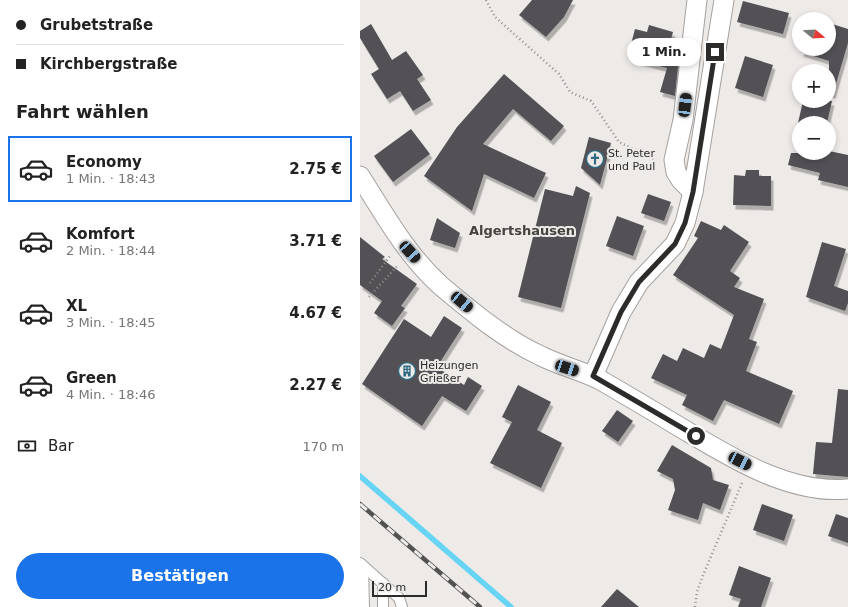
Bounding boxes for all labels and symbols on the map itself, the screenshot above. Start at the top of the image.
north arrow [792,12,836,56]
callout: 1 Min. [627,38,701,66]
route end [706,43,724,61]
car [678,92,692,118]
place label: St. Peter und Paul [608,147,655,173]
church icon: St. Peter und Paul [585,149,605,169]
district label: Algertshausen [469,223,575,238]
car [398,239,422,265]
car [449,290,475,314]
place label: Heizungen Grießer [420,359,479,385]
car [554,359,580,377]
building icon: Heizungen Grießer [397,361,417,381]
route start [687,427,705,445]
car [727,450,753,472]
scale bar [372,579,427,598]

